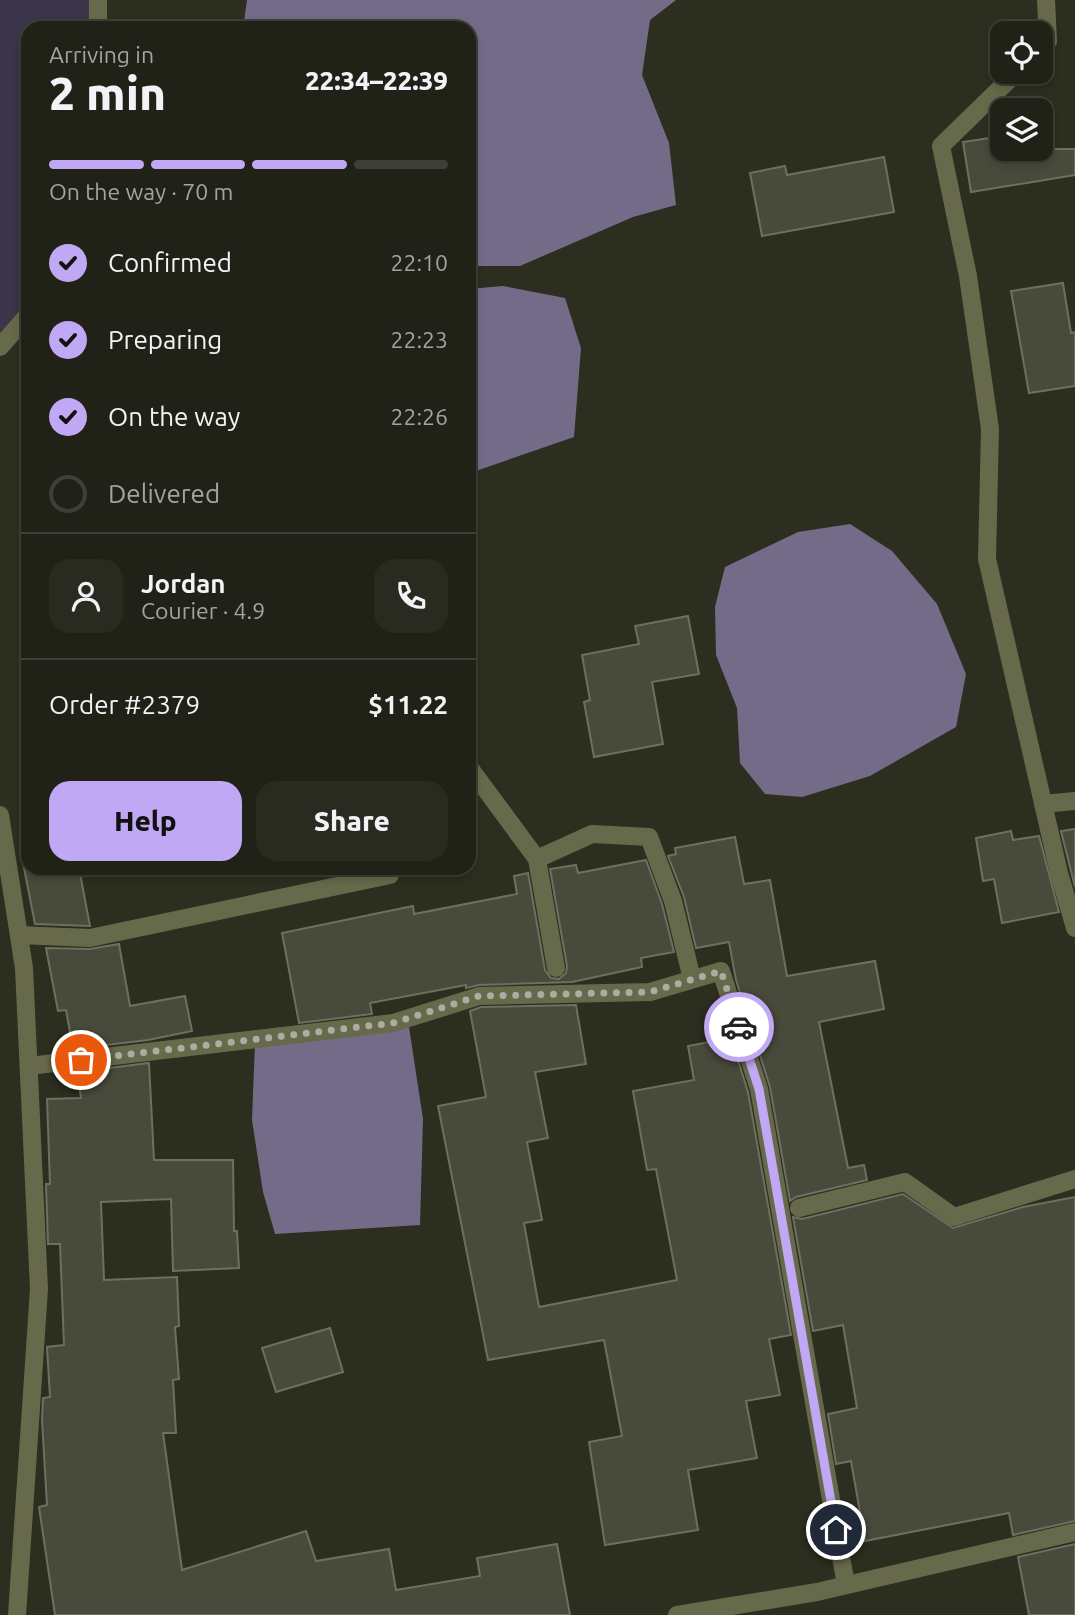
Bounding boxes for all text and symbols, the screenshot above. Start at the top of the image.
map controls [990,21,1053,161]
button: locate [990,21,1053,84]
text: Arriving in [49,42,154,67]
text: 22:34–22:39 [305,66,448,95]
text: 2 min [49,67,166,119]
button: layers [990,98,1053,161]
text: On the way · 70 m [49,179,233,204]
icon: check [49,244,87,282]
text: Confirmed [108,248,232,277]
text: 22:10 [390,250,448,275]
icon: check [49,321,87,359]
text: Preparing [108,325,222,354]
text: 22:23 [390,327,448,352]
icon: check [49,398,87,436]
text: On the way [108,402,240,431]
text: 22:26 [390,404,448,429]
text: Delivered [108,479,220,508]
button: person [49,559,123,633]
button: phone [374,559,448,633]
text: Jordan [141,569,226,598]
text: Courier · 4.9 [141,598,265,623]
text: Order #2379 [49,690,200,719]
text: $11.22 [368,690,448,719]
button: Help [49,781,242,861]
button: Share [256,781,448,861]
courier [704,992,774,1062]
icon: car [720,1008,758,1046]
pin [51,1030,111,1090]
icon: bag [62,1041,100,1079]
pin [806,1500,866,1560]
icon: home [817,1511,855,1549]

